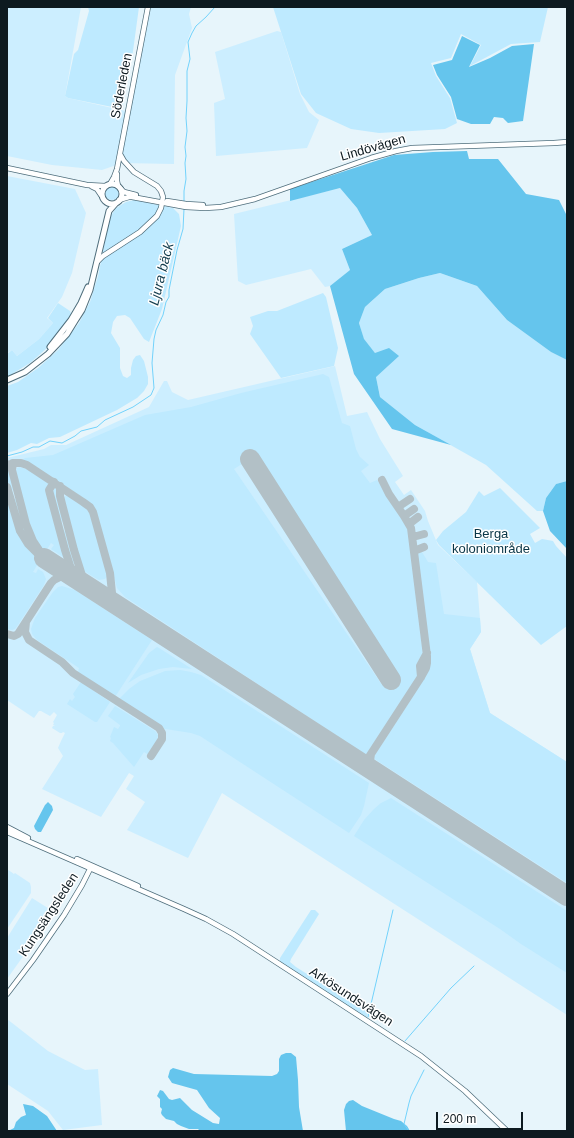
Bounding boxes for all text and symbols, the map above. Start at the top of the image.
street label: Söderleden [108,52,136,120]
street label: Lindövägen [339,131,407,165]
water label: Ljura bäck [146,241,178,307]
park label: Berga koloniområde [452,526,530,557]
street label: Kungsängsleden [16,870,82,960]
street label: Arkösundsvägen [306,964,396,1030]
scale bar [438,1104,525,1130]
text: 200 m [443,1112,476,1126]

